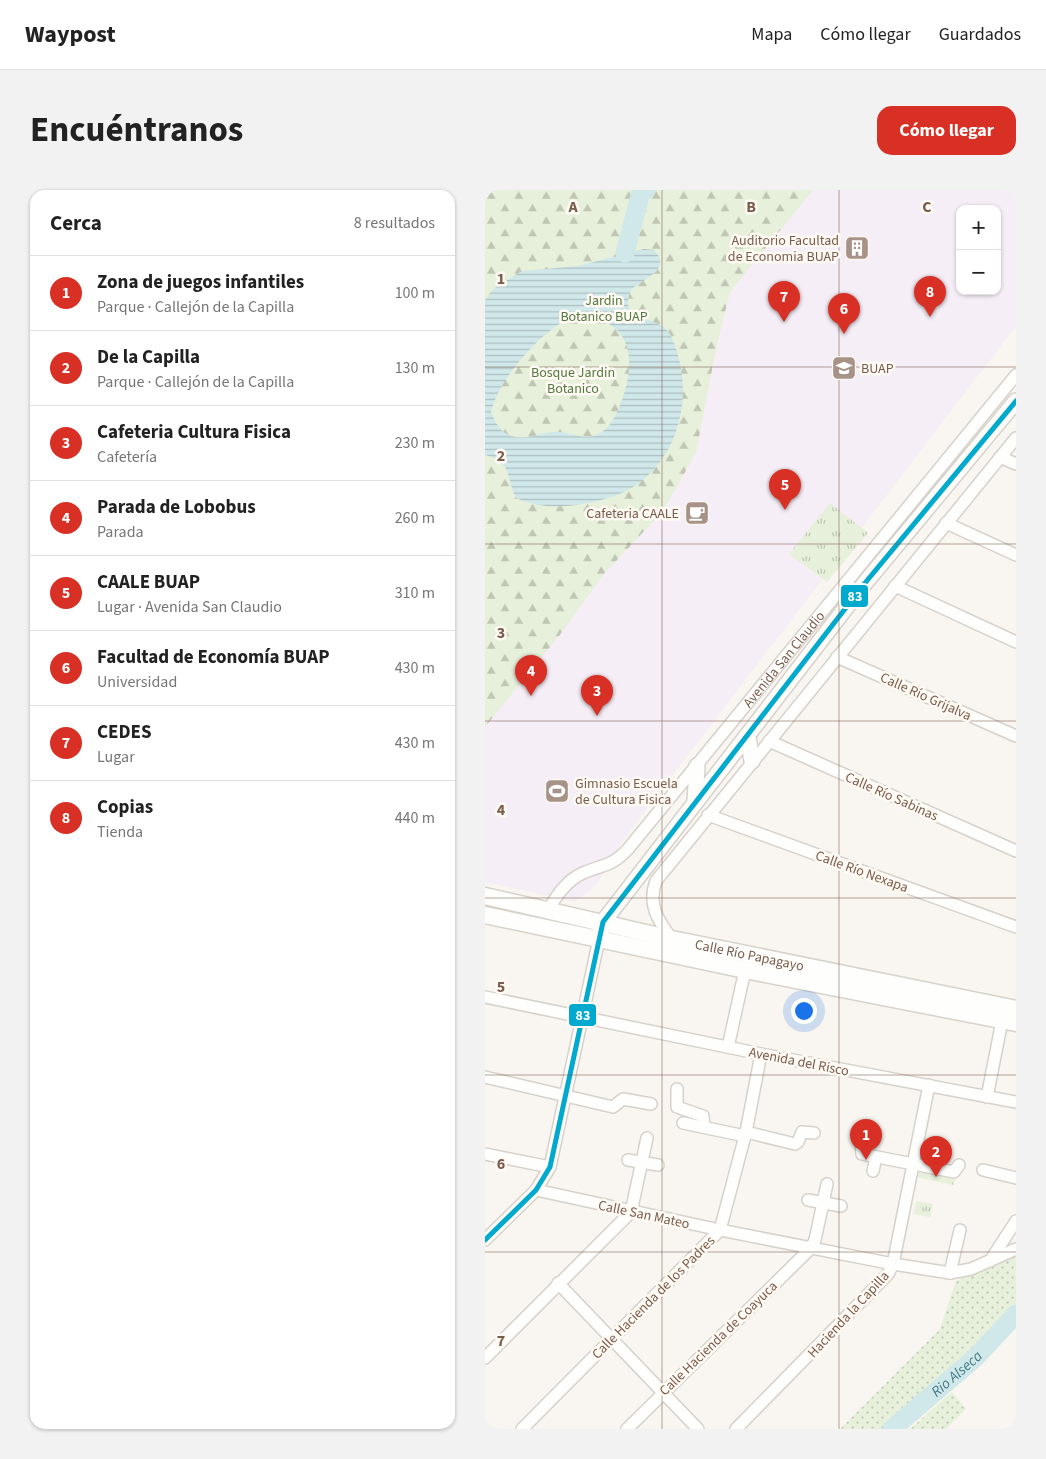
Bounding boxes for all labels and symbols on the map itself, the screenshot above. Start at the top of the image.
text: A [567,196,578,218]
text: B [746,196,756,218]
text: C [922,196,932,218]
place label: Auditorio Facultad de Economia BUAP [728,231,839,267]
building icon: Auditorio Facultad de Economia BUAP [844,235,870,261]
text: 1 [497,268,505,290]
pin: 8 [914,276,946,317]
pin: 7 [768,281,800,322]
park label: Jardin Botanico BUAP [560,291,648,327]
pin: 6 [828,293,860,334]
school or university icon: BUAP [831,355,857,381]
place label: BUAP [861,359,894,379]
park label: Bosque Jardin Botanico [531,363,615,399]
text: 2 [497,445,505,467]
pin: 5 [769,469,801,510]
cafe icon: Cafeteria CAALE [684,500,710,526]
place label: Cafeteria CAALE [586,504,679,524]
line badge: 83 [840,584,869,608]
text: 83 [848,587,862,607]
street label: Avenida San Claudio [739,607,830,712]
text: 3 [497,622,505,644]
pin: 4 [515,655,547,696]
street label: Calle Río Grijalva [877,668,974,726]
pin: 3 [581,675,613,716]
street label: Calle Río Sabinas [842,767,941,826]
place label: Gimnasio Escuela de Cultura Fisica [575,774,678,810]
sports icon: Gimnasio Escuela de Cultura Fisica [544,778,570,804]
text: 4 [497,799,506,821]
street label: Calle Río Nexapa [812,846,911,898]
street label: Calle Río Papagayo [693,935,806,977]
text: 5 [497,976,505,998]
your location [791,998,817,1024]
line badge: 83 [568,1003,597,1027]
text: 83 [576,1006,590,1026]
street label: Avenida del Risco [747,1042,851,1082]
pin: 1 [850,1119,882,1160]
pin: 2 [920,1136,952,1177]
text: 6 [497,1153,505,1175]
street label: Calle San Mateo [596,1196,691,1234]
street label: Calle Hacienda de los Padres [588,1231,720,1364]
street label: Hacienda la Capilla [803,1267,894,1363]
street label: Calle Hacienda de Coayuca [655,1277,782,1401]
text: 7 [497,1330,505,1352]
water label: Rio Alseca [927,1346,988,1402]

